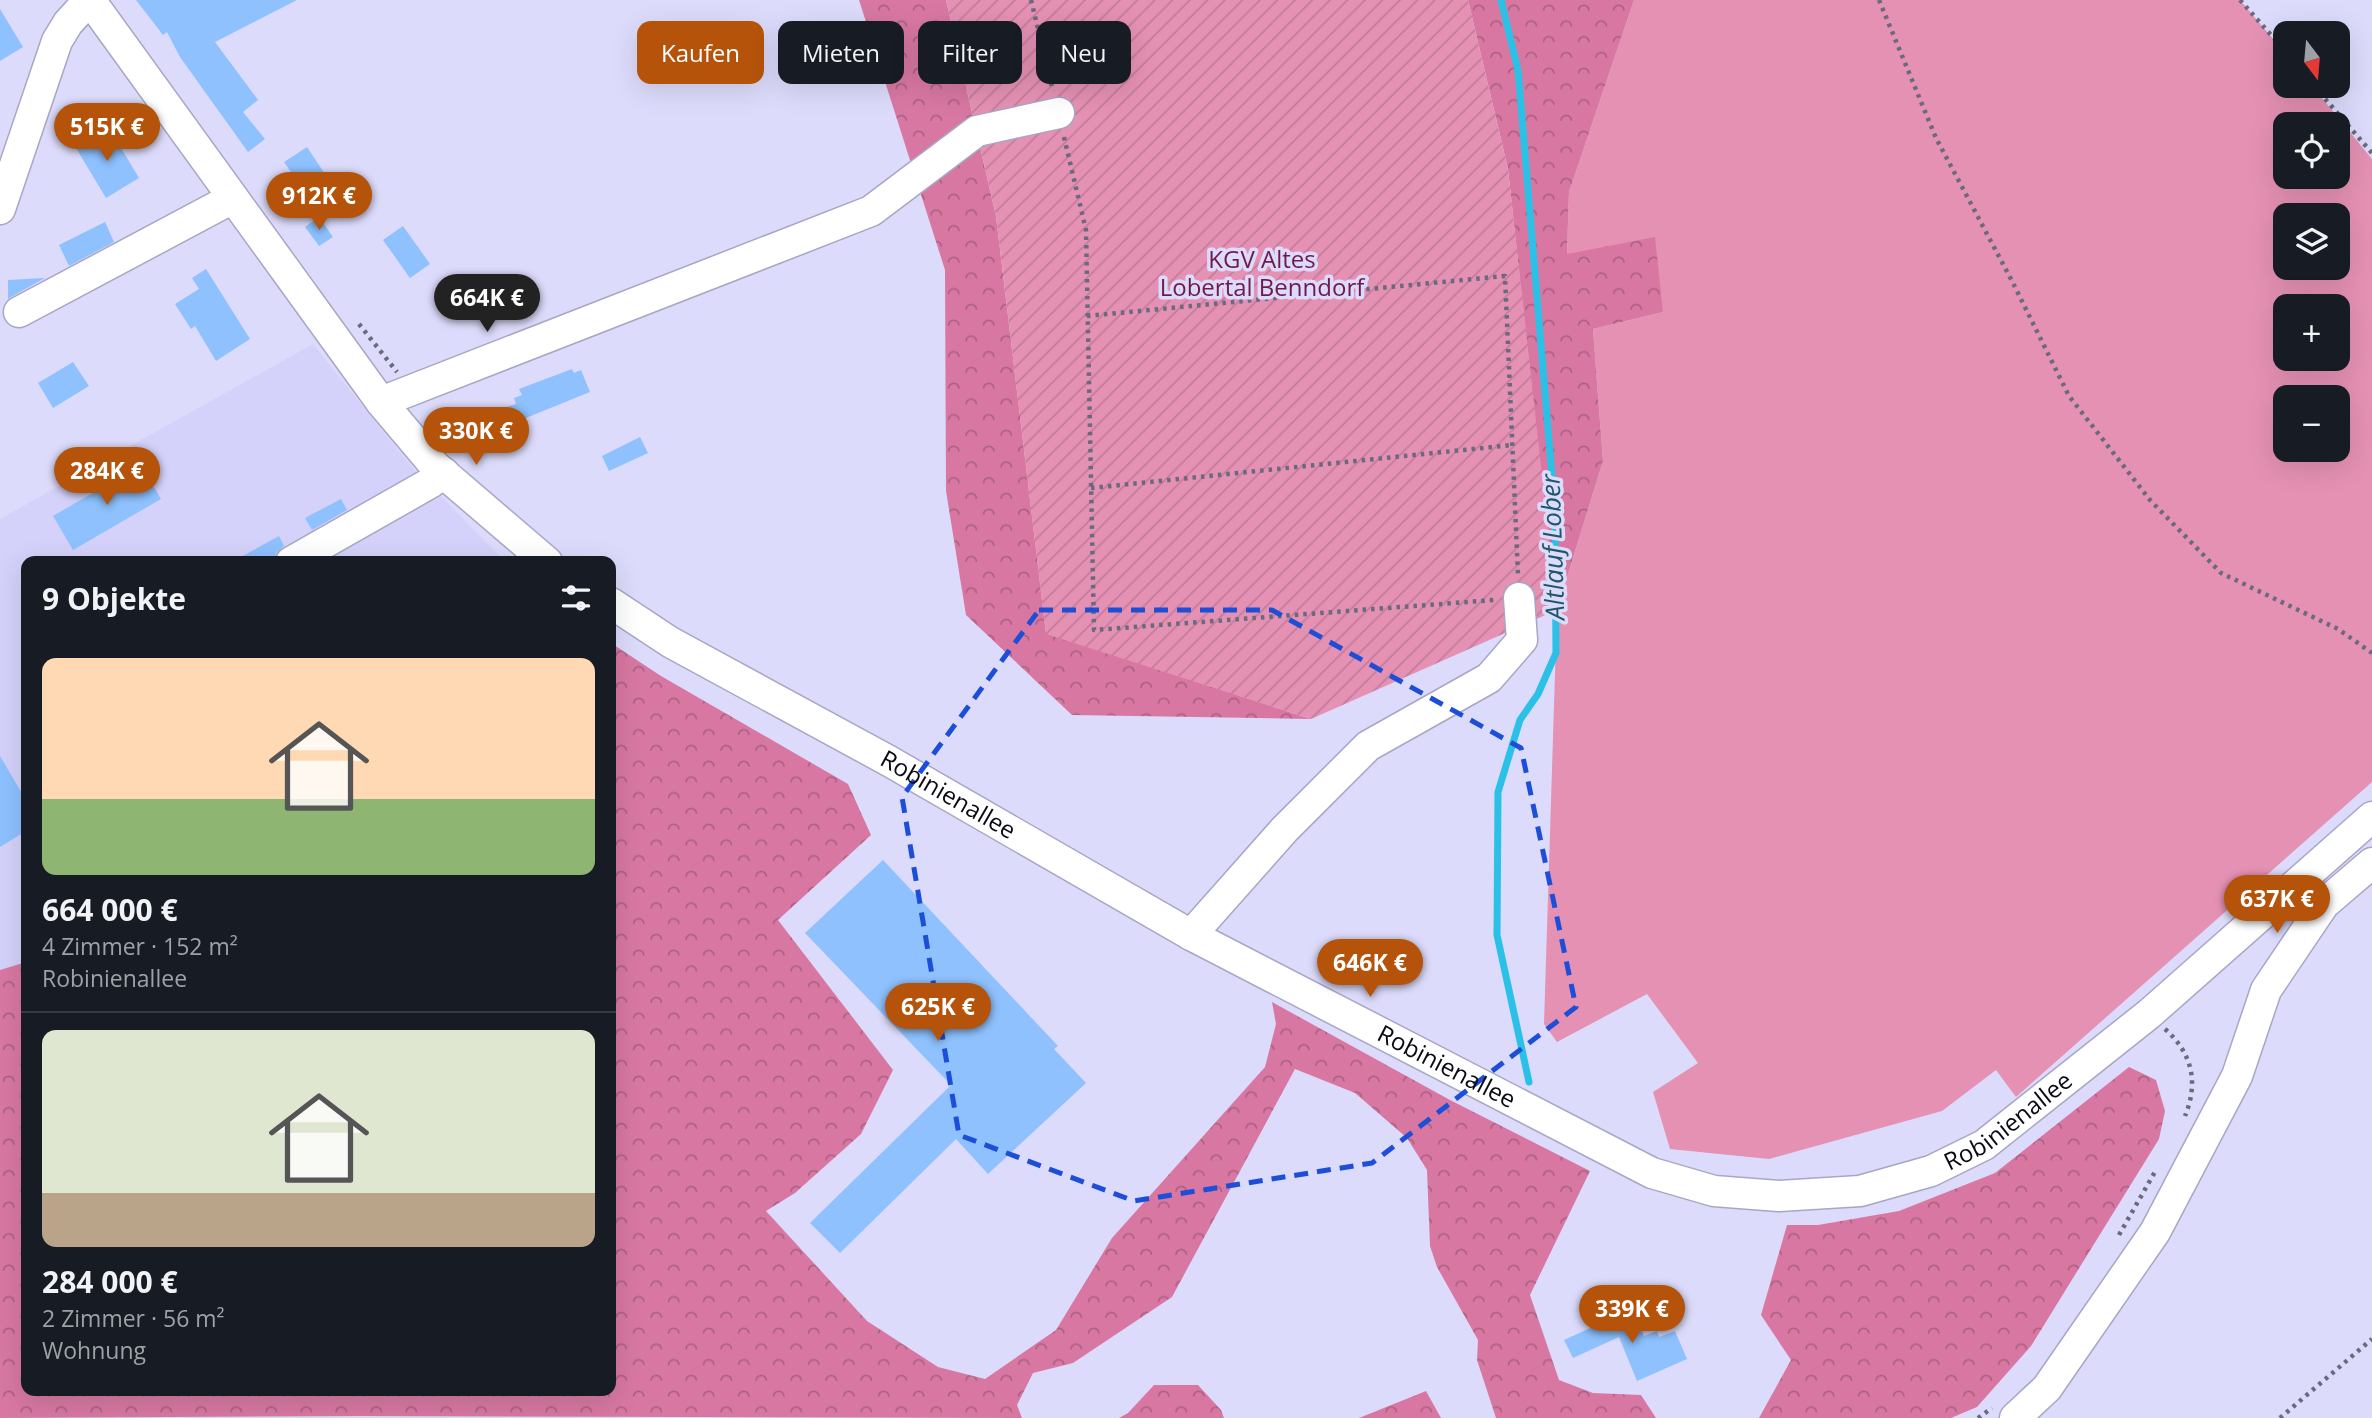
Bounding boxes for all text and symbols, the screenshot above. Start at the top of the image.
chip: Kaufen [637,21,764,84]
chip: Mieten [778,21,904,84]
chip: Filter [918,21,1022,84]
chip: Neu [1036,21,1131,84]
north arrow [2273,21,2350,98]
map controls [2273,21,2350,462]
pin: 515K € [50,104,164,163]
text: 515K € [70,110,144,142]
button: locate [2273,112,2350,189]
pin: 912K € [262,173,376,232]
text: 912K € [282,179,356,211]
button: layers [2273,203,2350,280]
park label: KGV Altes Lobertal Benndorf [1160,242,1366,303]
pin: 664K € [430,274,544,334]
text: 664K € [450,281,524,313]
button: + [2273,294,2350,371]
button: − [2273,385,2350,462]
pin: 330K € [419,407,533,467]
text: 330K € [439,414,513,446]
pin: 284K € [50,448,164,507]
text: 284K € [70,454,144,486]
water label: Altlauf Lober [1531,472,1573,623]
text: 9 Objekte [42,578,186,619]
icon: filters [557,579,595,617]
icon: home [256,703,382,829]
street label: Robinienallee [875,742,1023,846]
pin: 637K € [2220,876,2334,935]
text: 637K € [2240,882,2314,914]
text: 664 000 € [42,889,178,930]
text: 4 Zimmer · 152 m² [42,930,238,962]
pin: 646K € [1313,940,1427,999]
text: 646K € [1333,946,1407,978]
text: Robinienallee [42,962,187,994]
pin: 625K € [881,984,995,1043]
text: 625K € [901,990,975,1022]
street label: Robinienallee [1372,1016,1522,1115]
street label: Robinienallee [1938,1063,2078,1177]
icon: home [256,1075,382,1201]
text: 284 000 € [42,1261,178,1302]
pin: 339K € [1575,1286,1689,1345]
text: 339K € [1595,1292,1669,1324]
text: 2 Zimmer · 56 m² [42,1302,225,1334]
text: Wohnung [42,1334,146,1366]

